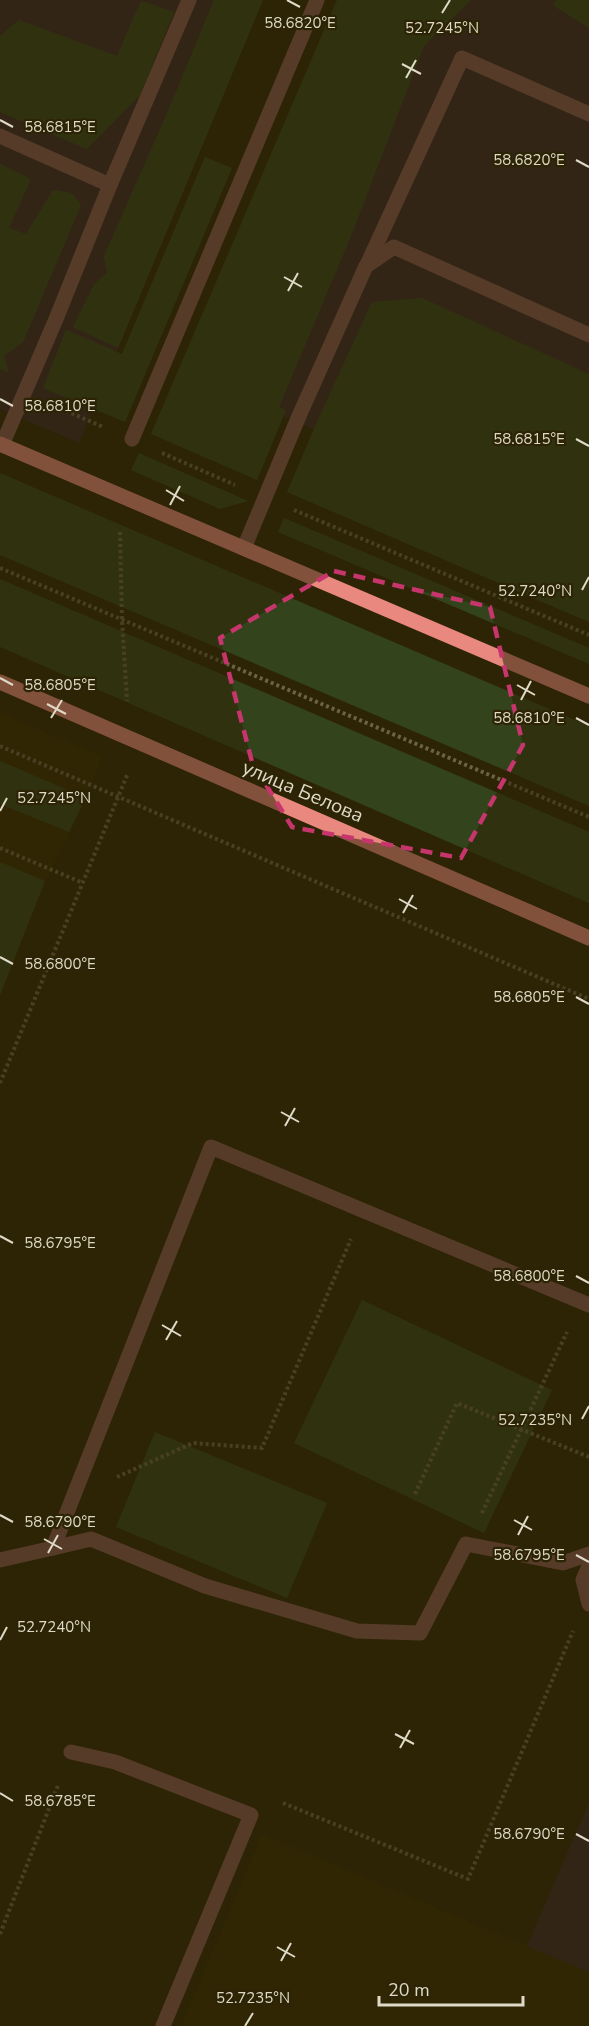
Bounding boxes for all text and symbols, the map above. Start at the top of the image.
text: 58.6820°E [264,13,336,33]
text: 52.7245°N [405,18,479,38]
text: 58.6815°E [24,117,96,137]
text: 58.6820°E [493,150,565,170]
text: 58.6810°E [24,396,96,416]
text: 58.6815°E [493,429,565,449]
text: 52.7240°N [498,581,572,601]
text: 58.6805°E [24,675,96,695]
text: 58.6810°E [493,708,565,728]
street label: улица Белова [238,754,368,829]
text: 52.7245°N [17,788,91,808]
text: 58.6800°E [24,954,96,974]
text: 58.6805°E [493,987,565,1007]
text: 58.6795°E [24,1233,96,1253]
text: 58.6800°E [493,1266,565,1286]
text: 52.7235°N [498,1410,572,1430]
text: 58.6790°E [24,1512,96,1532]
text: 58.6795°E [493,1545,565,1565]
text: 52.7240°N [17,1617,91,1637]
text: 58.6785°E [24,1791,96,1811]
text: 58.6790°E [493,1824,565,1844]
scale bar [379,1969,523,2007]
text: 20 m [388,1978,430,2002]
text: 52.7235°N [216,1988,290,2008]

